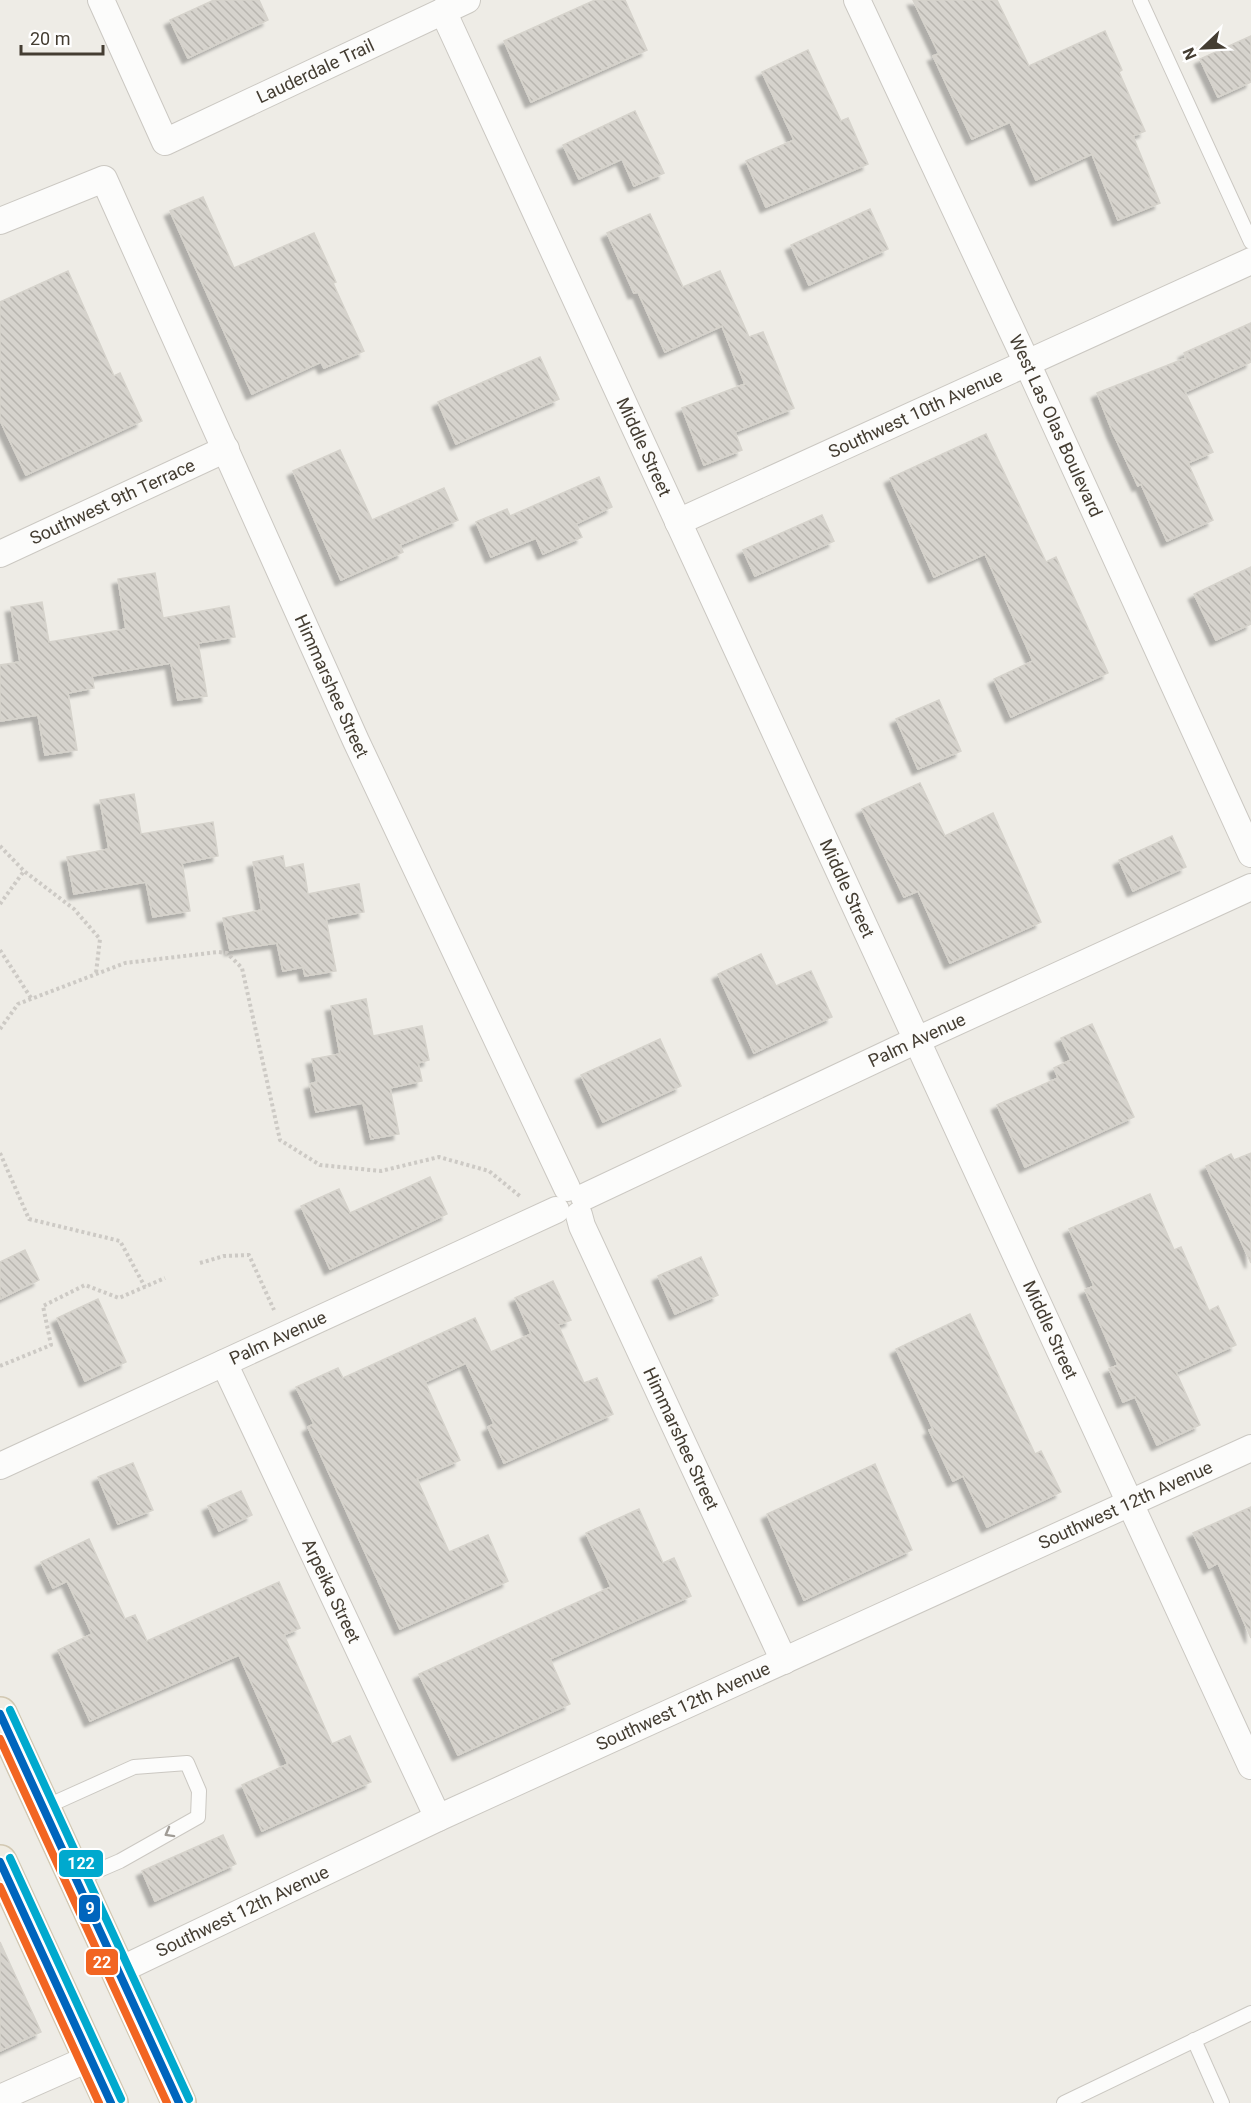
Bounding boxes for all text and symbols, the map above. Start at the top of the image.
scale bar [21,18,104,56]
north arrow [1173,18,1233,78]
text: 20 m [30,28,70,49]
street label: Lauderdale Trail [253,34,377,107]
text: N [1179,45,1201,63]
street label: West Las Olas Boulevard [1005,331,1107,520]
street label: Southwest 10th Avenue [825,365,1006,462]
street label: Middle Street [612,394,676,500]
street label: Southwest 9th Terrace [26,454,198,549]
street label: Himmarshee Street [291,611,373,761]
street label: Middle Street [816,836,879,941]
street label: Palm Avenue [865,1008,969,1071]
street label: Middle Street [1019,1277,1083,1383]
street label: Palm Avenue [226,1306,330,1369]
street label: Himmarshee Street [639,1364,723,1513]
street label: Southwest 12th Avenue [1035,1456,1216,1553]
street label: Arpeika Street [298,1535,365,1646]
street label: Southwest 12th Avenue [593,1657,773,1755]
one-way arrow [165,1826,175,1837]
line badge: 122 [58,1849,104,1878]
text: 122 [67,1854,95,1873]
street label: Southwest 12th Avenue [153,1861,332,1961]
line badge: 9 [78,1894,101,1923]
text: 9 [85,1899,95,1918]
line badge: 22 [85,1948,119,1976]
text: 22 [93,1953,111,1972]

